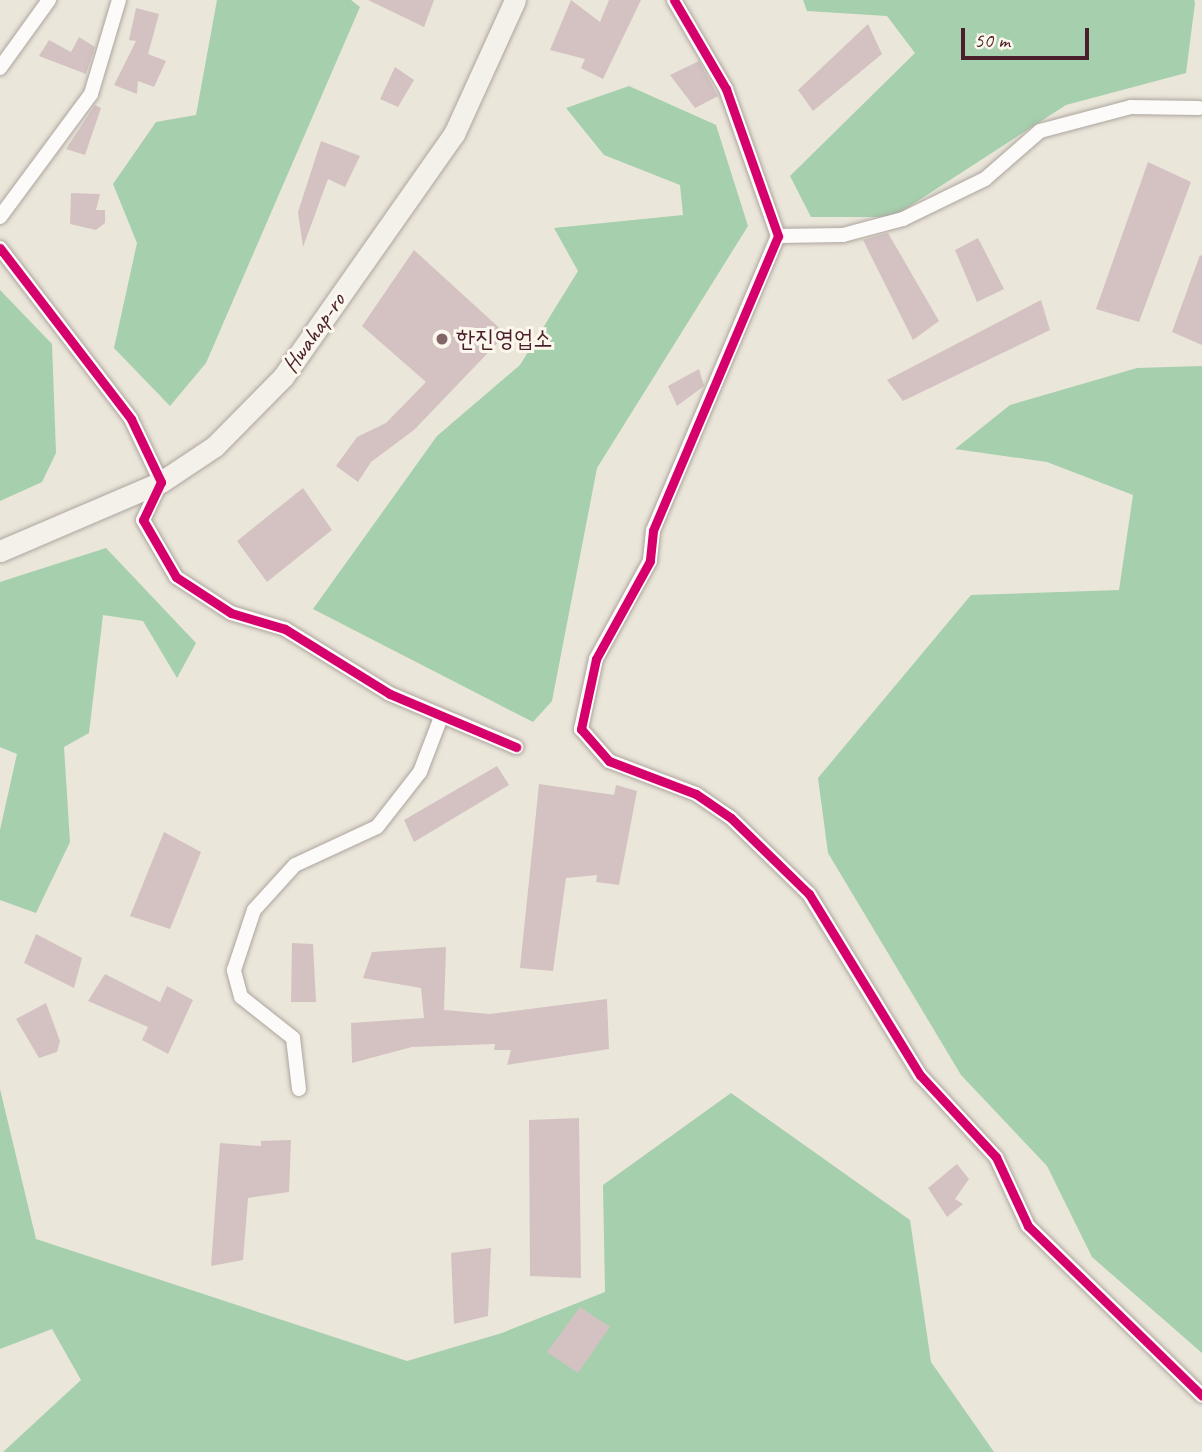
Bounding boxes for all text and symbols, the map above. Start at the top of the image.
scale bar [964,14,1092,58]
text: 50 m [974,27,1010,53]
street label: Hwahap-ro [276,287,352,379]
place label: 한진영업소 [456,325,553,353]
marker: 한진영업소 [434,331,450,347]

